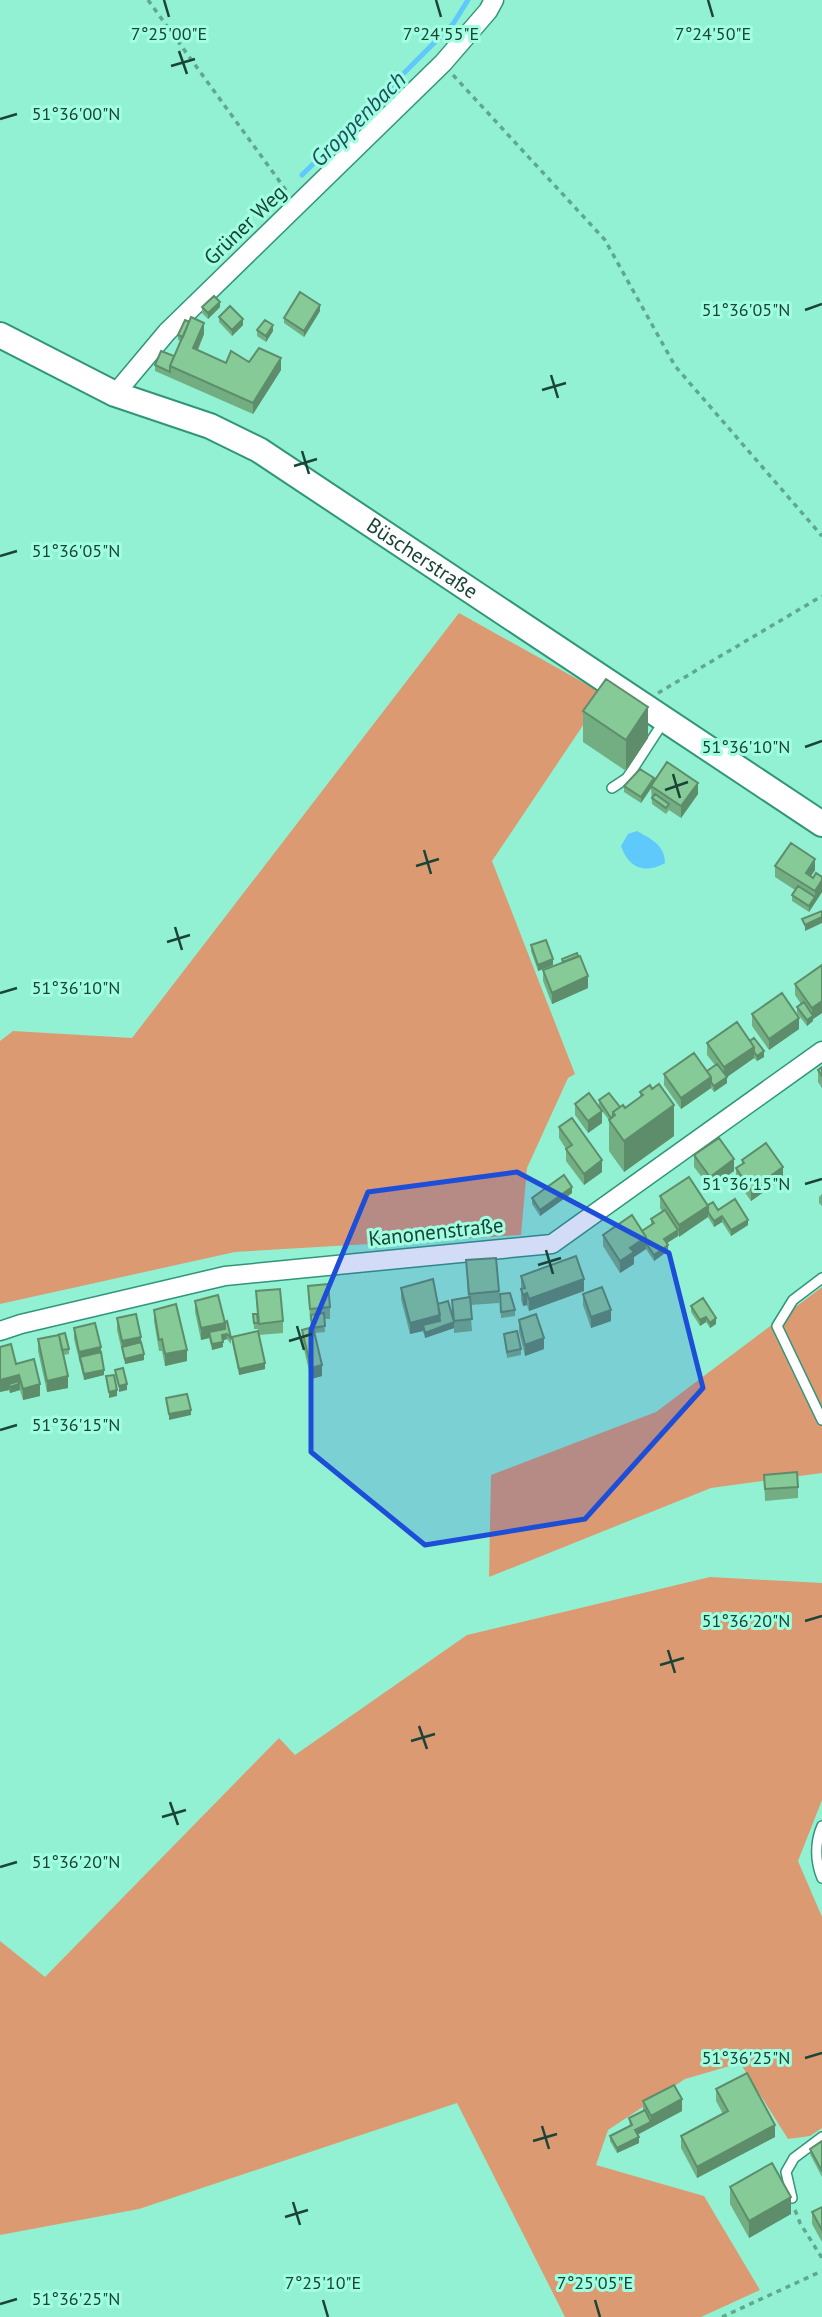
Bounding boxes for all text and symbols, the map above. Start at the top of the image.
text: 7°25'00"E [131,22,207,45]
text: 7°24'55"E [403,22,479,45]
text: 7°24'50"E [675,22,751,45]
water label: Groppenbach [304,65,412,173]
text: 51°36'00"N [32,102,120,125]
street label: Grüner Weg [198,179,291,270]
text: 51°36'05"N [702,298,790,321]
street label: Büscherstraße [362,511,483,605]
text: 51°36'05"N [32,539,120,562]
text: 51°36'10"N [702,735,790,758]
text: 51°36'10"N [32,976,120,999]
text: 51°36'15"N [702,1172,790,1195]
street label: Kanonenstraße [367,1211,505,1252]
text: 51°36'15"N [32,1413,120,1436]
text: 51°36'20"N [702,1609,790,1632]
text: 51°36'20"N [32,1850,120,1873]
text: 51°36'25"N [702,2046,790,2069]
text: 7°25'10"E [285,2271,361,2294]
text: 7°25'05"E [557,2271,633,2294]
text: 51°36'25"N [32,2287,120,2310]

